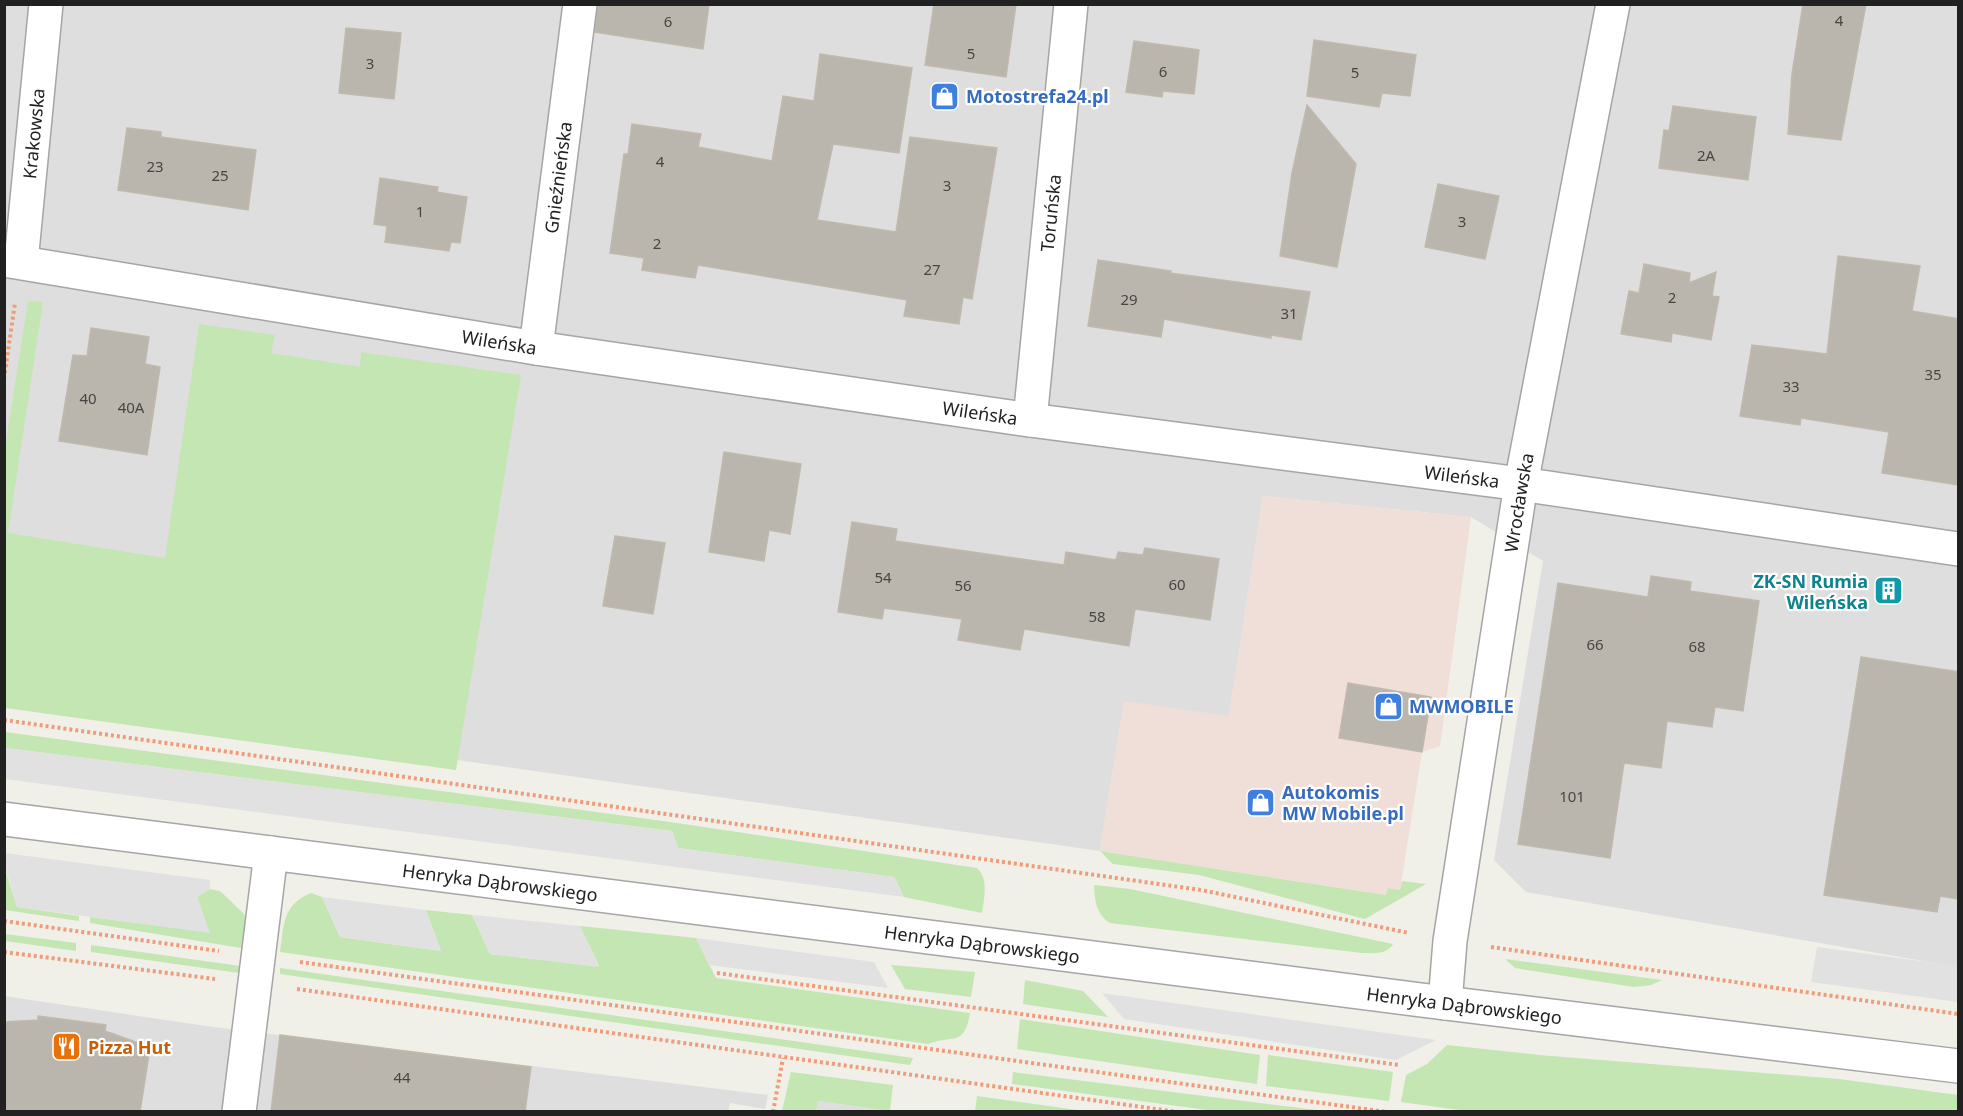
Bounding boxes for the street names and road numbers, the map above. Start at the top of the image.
street label: Krakowska [17,87,50,180]
street label: Gnieźnieńska [539,120,577,235]
street label: Toruńska [1035,173,1066,253]
street label: Wileńska [460,324,539,360]
street label: Wileńska [941,395,1019,430]
street label: Wrocławska [1499,451,1539,554]
street label: Wileńska [1423,460,1501,493]
street label: Henryka Dąbrowskiego [401,858,599,907]
street label: Henryka Dąbrowskiego [883,920,1081,968]
street label: Henryka Dąbrowskiego [1365,981,1563,1029]

